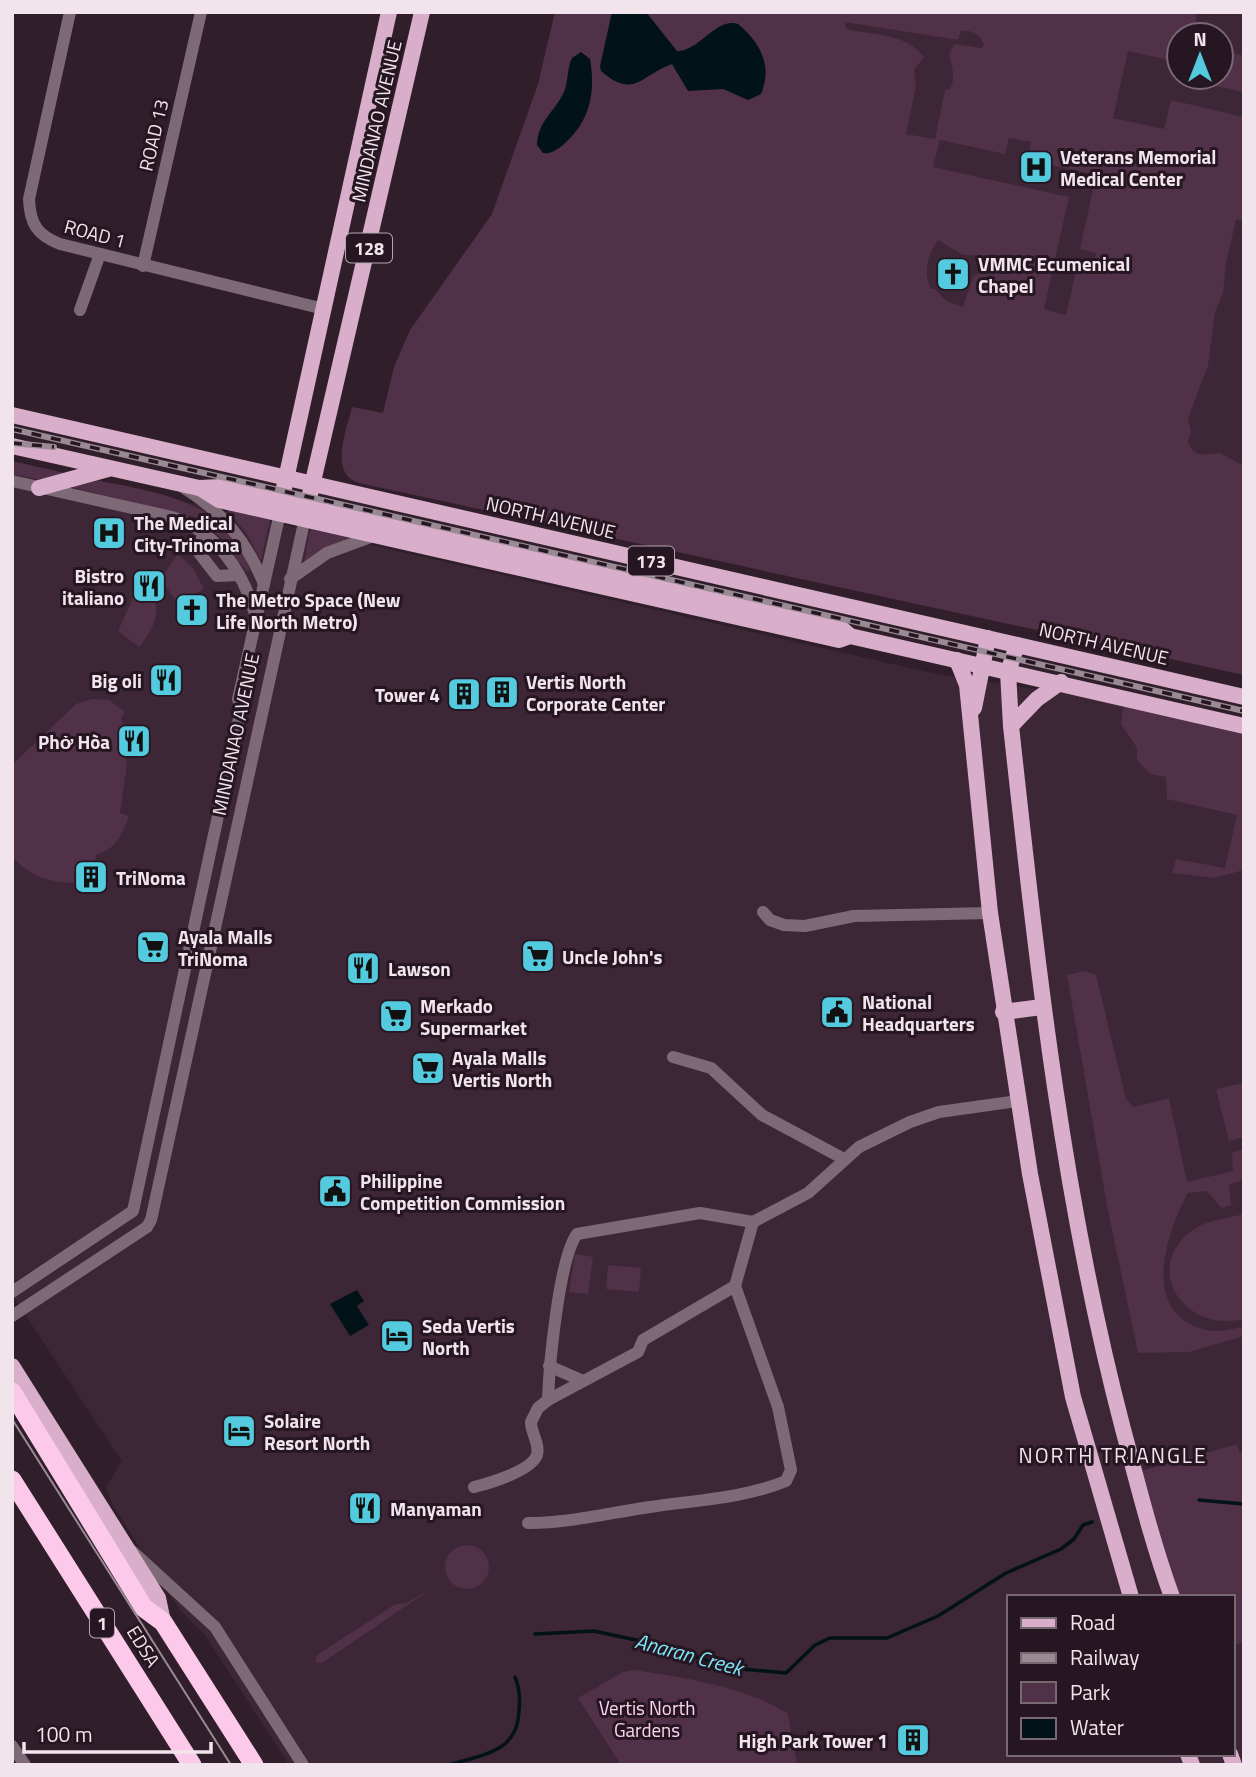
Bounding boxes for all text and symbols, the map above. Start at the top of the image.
north arrow [1165,21,1235,91]
text: N [1193,24,1207,53]
street label: MINDANAO AVENUE [343,37,409,205]
street label: ROAD 13 [131,96,175,174]
place label: Veterans Memorial Medical Center [1060,142,1216,193]
hospital icon: Veterans Memorial Medical Center [1017,148,1055,186]
street label: ROAD 1 [61,211,129,255]
road number: 128 [346,234,392,262]
place label: VMMC Ecumenical Chapel [978,249,1130,300]
church icon: VMMC Ecumenical Chapel [934,255,972,293]
street label: NORTH AVENUE [484,488,618,546]
place label: The Medical City-Trinoma [134,508,240,559]
hospital icon: The Medical City-Trinoma [90,514,128,552]
road number: 173 [628,546,674,576]
place label: Bistro italiano [62,561,124,612]
restaurant icon: Bistro italiano [130,567,168,605]
place label: The Metro Space (New Life North Metro) [216,585,401,636]
church icon: The Metro Space (New Life North Metro) [173,591,211,629]
street label: NORTH AVENUE [1037,614,1171,672]
street label: MINDANAO AVENUE [204,650,266,818]
restaurant icon: Big oli [147,661,185,699]
place label: Big oli [91,666,142,695]
place label: Vertis North Corporate Center [526,667,665,718]
building icon: Vertis North Corporate Center [483,673,521,711]
building icon: Tower 4 [445,675,483,713]
place label: Tower 4 [375,680,440,709]
restaurant icon: Phở Hòa [115,722,153,760]
place label: Phở Hòa [38,727,110,756]
building icon: TriNoma [72,858,110,896]
place label: TriNoma [116,863,186,892]
place label: Ayala Malls TriNoma [178,922,273,973]
supermarket icon: Ayala Malls TriNoma [134,928,172,966]
supermarket icon: Uncle John's [519,937,557,975]
place label: Uncle John's [562,942,662,971]
restaurant icon: Lawson [344,949,382,987]
place label: Lawson [388,954,451,983]
place label: National Headquarters [862,987,975,1038]
place label: Merkado Supermarket [420,991,527,1042]
public building icon: National Headquarters [818,993,856,1031]
supermarket icon: Merkado Supermarket [377,997,415,1035]
place label: Ayala Malls Vertis North [452,1043,552,1094]
supermarket icon: Ayala Malls Vertis North [409,1049,447,1087]
place label: Philippine Competition Commission [360,1166,565,1217]
public building icon: Philippine Competition Commission [316,1172,354,1210]
place label: Seda Vertis North [422,1311,515,1362]
hotel icon: Seda Vertis North [378,1317,416,1355]
place label: Solaire Resort North [264,1406,370,1457]
hotel icon: Solaire Resort North [220,1412,258,1450]
district label: NORTH TRIANGLE [1018,1439,1208,1471]
restaurant icon: Manyaman [346,1489,384,1527]
place label: Manyaman [390,1494,482,1523]
legend [1007,1595,1235,1756]
text: Road [1070,1606,1115,1638]
road number: 1 [90,1608,114,1638]
street label: EDSA [120,1620,168,1672]
water label: Anaran Creek [632,1624,749,1684]
text: Railway [1070,1641,1139,1673]
text: Park [1070,1676,1110,1708]
park label: Vertis North Gardens [599,1693,695,1744]
scale bar [24,1710,212,1754]
text: Water [1070,1711,1124,1743]
text: 100 m [35,1718,92,1750]
building icon: High Park Tower 1 [894,1721,932,1759]
place label: High Park Tower 1 [739,1726,888,1755]

